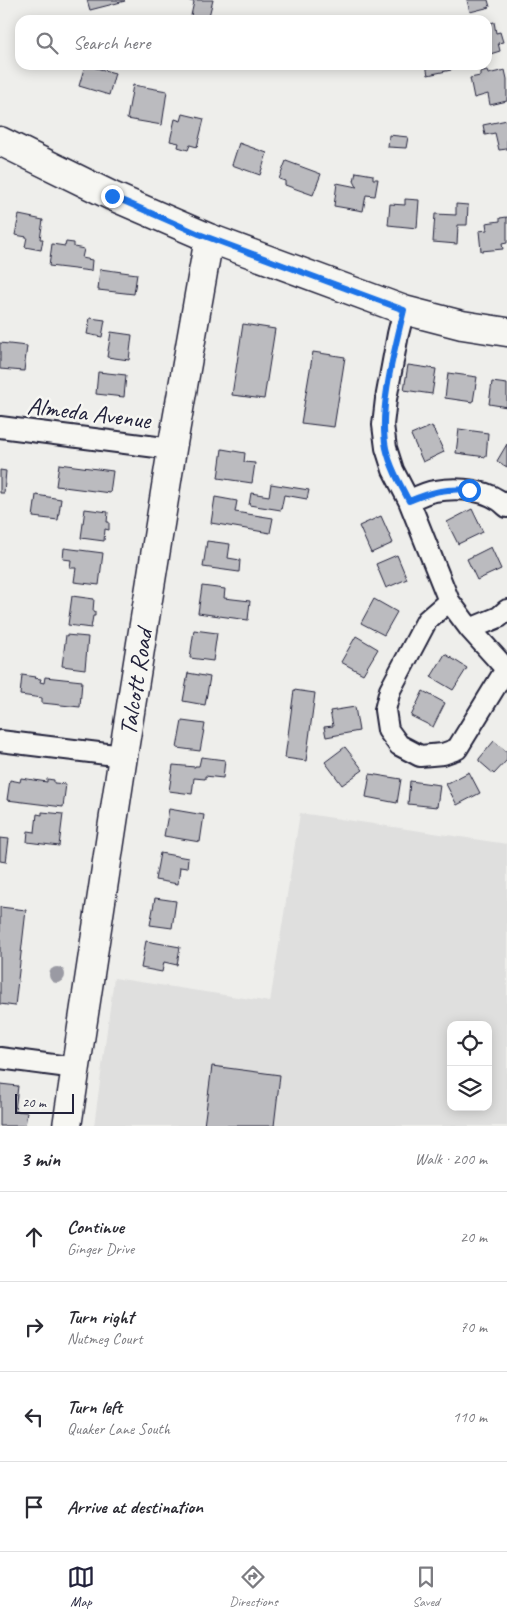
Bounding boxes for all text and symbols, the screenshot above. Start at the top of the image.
search box [15,15,492,70]
icon: search [33,29,61,57]
text: Search here [73,31,150,55]
route end [101,185,124,208]
street label: Almeda Avenue [26,390,154,437]
route start [458,479,481,502]
street label: Talcott Road [112,623,161,738]
map controls [447,1021,492,1111]
button: locate [447,1021,492,1066]
button: layers [447,1066,492,1111]
scale bar [15,1091,74,1114]
text: 20 m [22,1094,46,1111]
text: 3 min [20,1146,60,1172]
text: Walk · 200 m [415,1149,487,1169]
text: Continue [67,1215,124,1239]
icon: ahead [20,1223,48,1251]
text: 20 m [460,1227,487,1247]
text: Ginger Drive [67,1239,134,1259]
text: Turn right [67,1305,134,1329]
icon: right [20,1313,48,1341]
text: 70 m [460,1317,487,1337]
text: Nutmeg Court [67,1329,143,1349]
text: Turn left [67,1395,122,1419]
icon: left [20,1403,48,1431]
text: 110 m [453,1407,487,1427]
text: Quaker Lane South [67,1419,170,1439]
icon: arrive [20,1493,48,1521]
text: Arrive at destination [67,1495,203,1519]
tab: Map [67,1563,95,1610]
tab: Directions [229,1563,278,1610]
tab: Saved [412,1563,440,1610]

